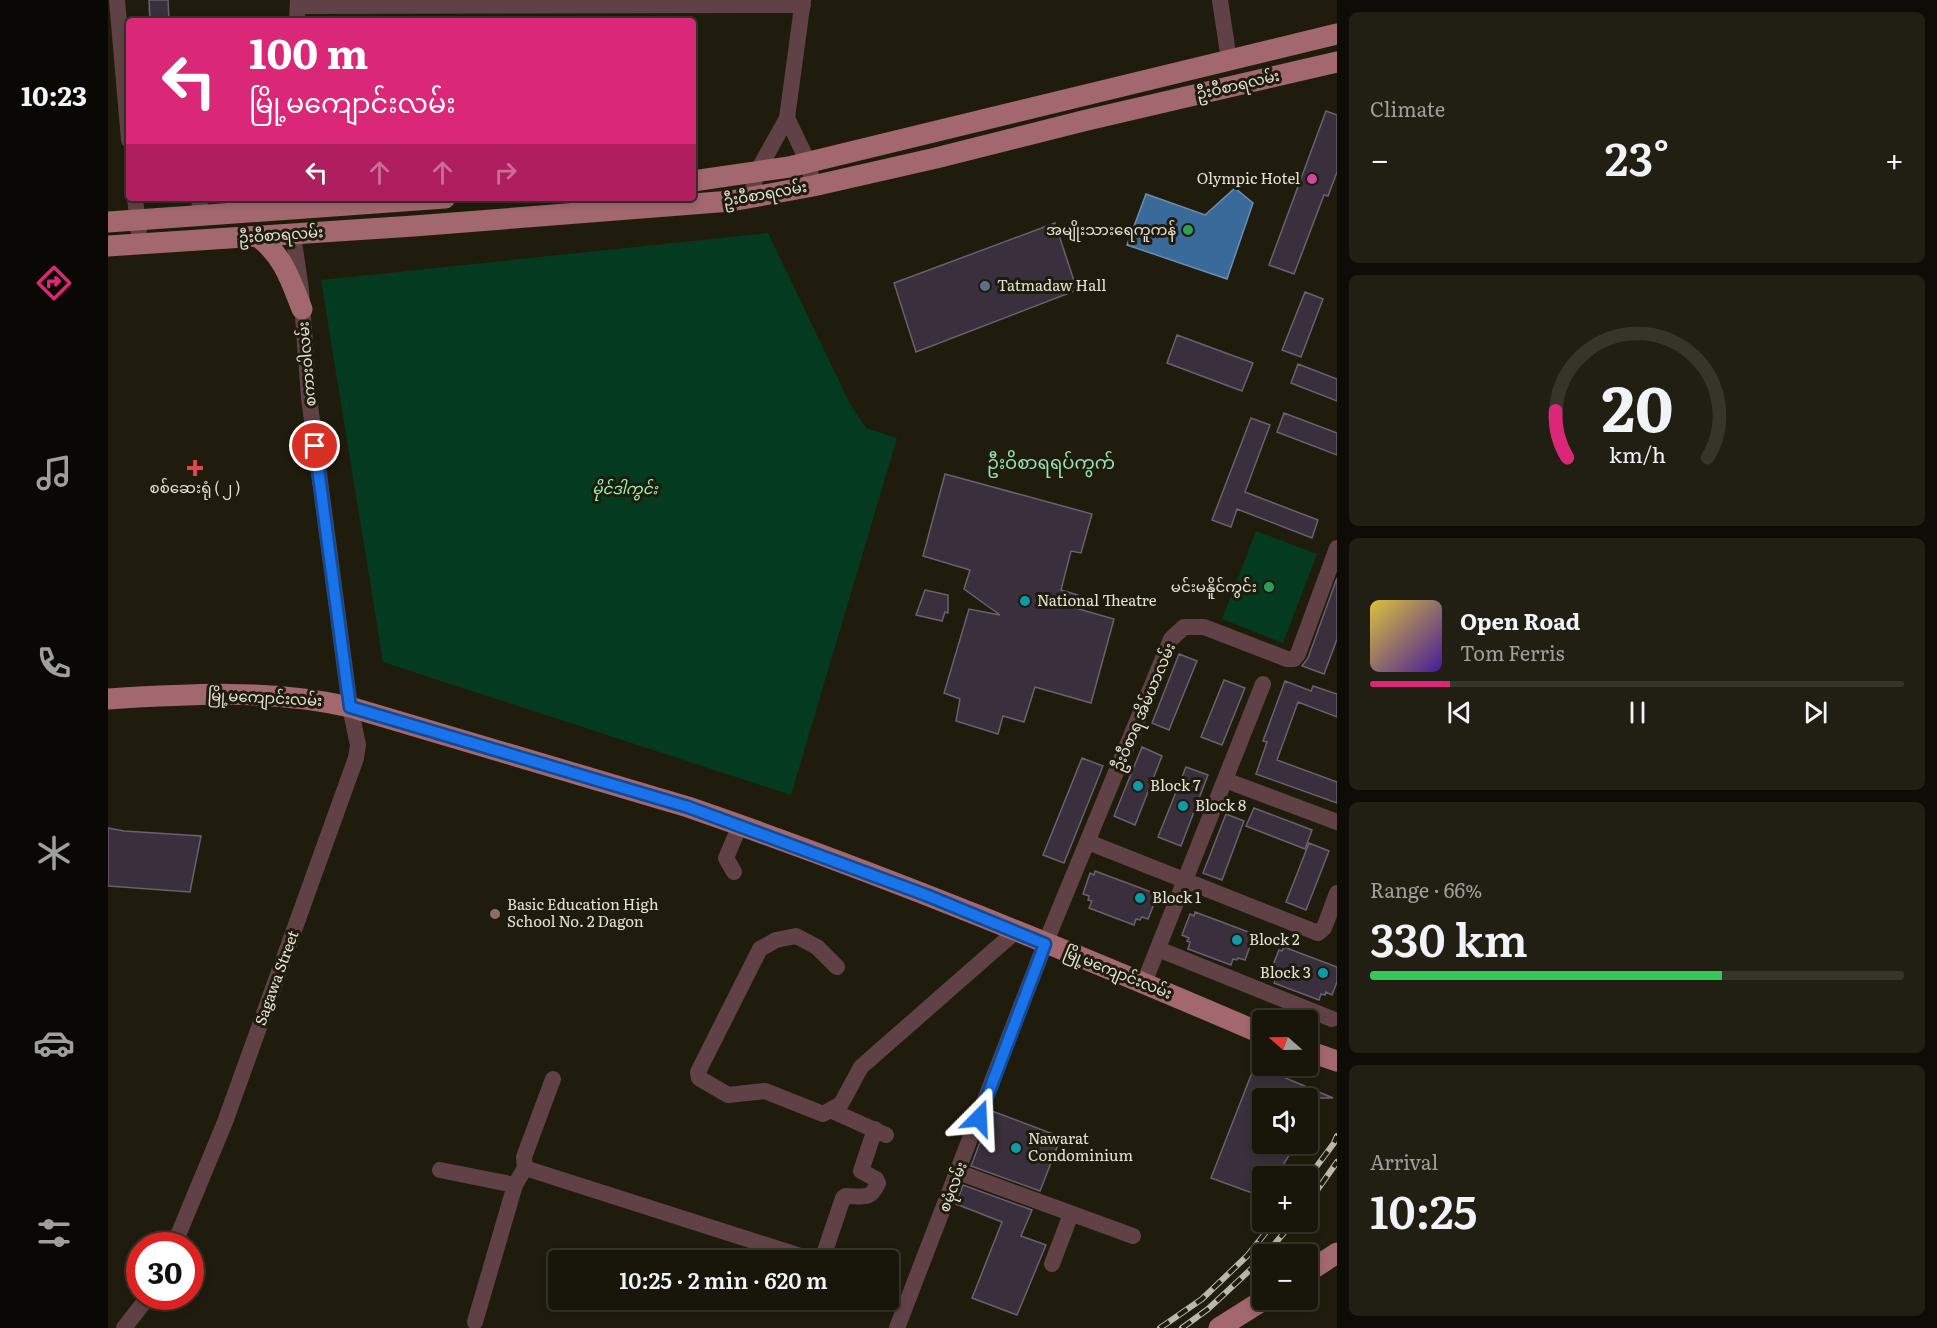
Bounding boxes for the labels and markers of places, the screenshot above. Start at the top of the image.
place label: Olympic Hotel [1197,166,1300,189]
marker: Olympic Hotel [1305,172,1319,186]
place label: အမျိုးသားရေကူကန် [1046,217,1176,242]
marker: အမျိုးသားရေကူကန် [1181,223,1195,237]
place label: Tatmadaw Hall [997,273,1106,296]
marker: Tatmadaw Hall [978,279,992,293]
pin [289,420,340,471]
marker: စစ်ဆေးရုံ ( ၂ ) [186,459,204,477]
place label: စစ်ဆေးရုံ ( ၂ ) [150,475,240,500]
place label: မင်းမနိူင်ကွင်း [1171,574,1257,599]
marker: မင်းမနိူင်ကွင်း [1262,580,1276,594]
place label: National Theatre [1037,588,1157,611]
marker: National Theatre [1018,594,1032,608]
place label: Block 7 [1150,773,1201,796]
marker: Block 7 [1131,779,1145,793]
place label: Block 8 [1195,793,1246,816]
marker: Block 8 [1176,799,1190,813]
place label: Block 1 [1152,885,1201,908]
marker: Block 1 [1133,891,1147,905]
place label: Basic Education High School No. 2 Dagon [507,892,659,932]
marker: Basic Education High School No. 2 Dagon [488,907,502,921]
place label: Block 2 [1249,927,1300,950]
marker: Block 2 [1230,933,1244,947]
place label: Block 3 [1260,960,1311,983]
marker: Block 3 [1316,966,1330,980]
place label: Nawarat Condominium [1028,1126,1134,1166]
marker: Nawarat Condominium [1009,1141,1023,1155]

